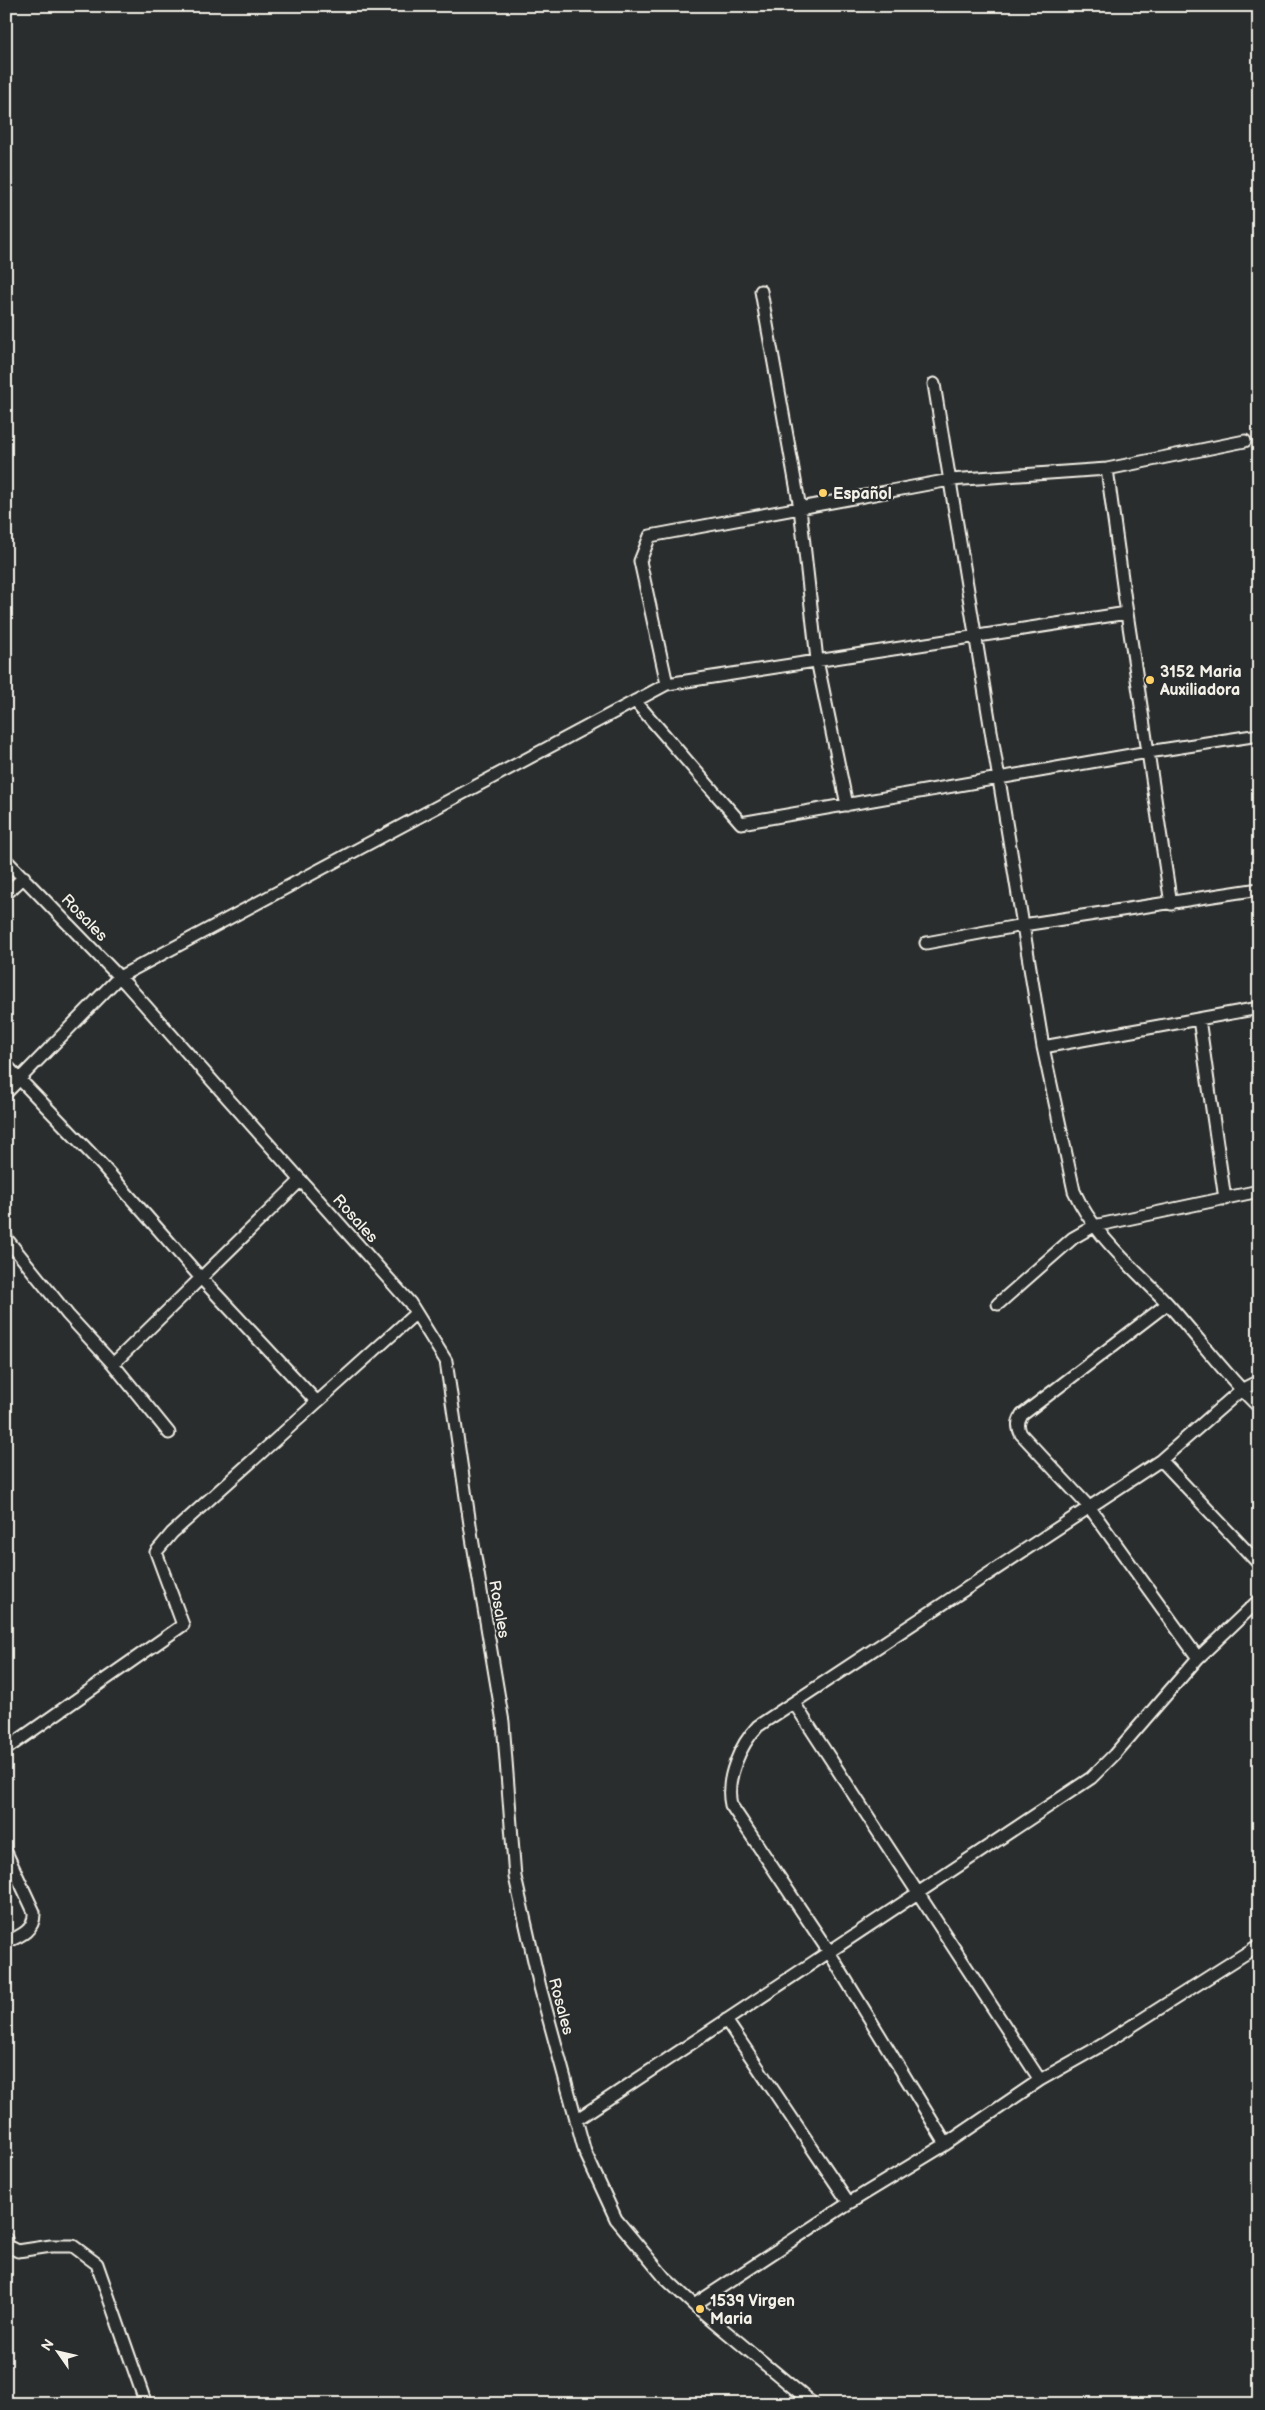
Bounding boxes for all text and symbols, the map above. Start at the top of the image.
place label: Español [833,485,892,504]
marker: Español [817,487,829,499]
place label: 3152 Maria Auxiliadora [1159,663,1242,700]
marker: 3152 Maria Auxiliadora [1144,674,1156,686]
street label: Rosales [57,890,111,946]
street label: Rosales [328,1191,382,1247]
street label: Rosales [484,1579,513,1640]
street label: Rosales [544,1976,577,2037]
place label: 1539 Virgen Maria [710,2292,795,2329]
marker: 1539 Virgen Maria [694,2303,706,2315]
north arrow [32,2328,82,2378]
text: N [38,2336,58,2354]

